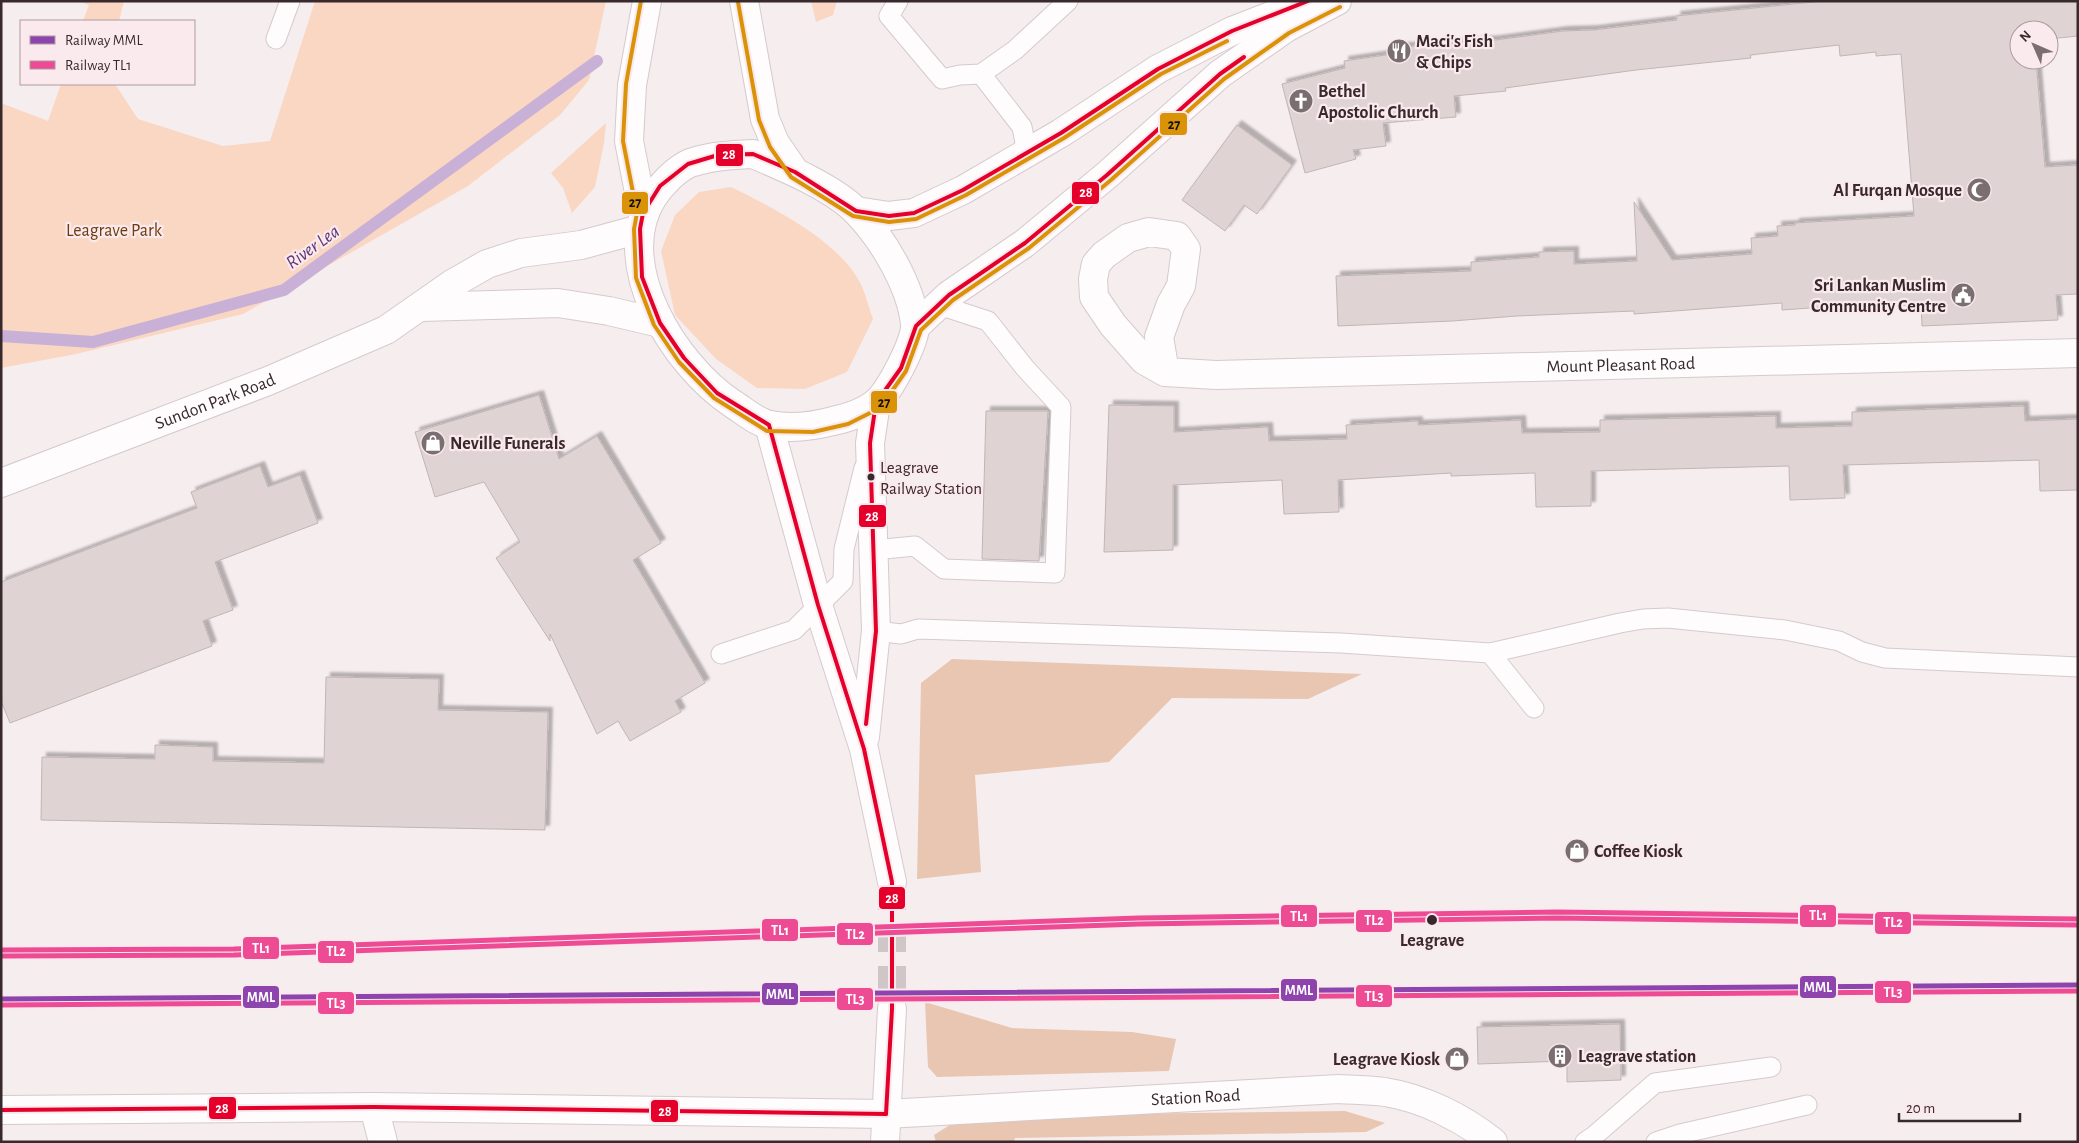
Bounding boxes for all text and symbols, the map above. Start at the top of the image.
legend [20,20,195,85]
north arrow [2009,20,2059,70]
text: N [2017,28,2034,45]
text: Railway MML [65,33,143,48]
place label: Maci's Fish & Chips [1416,33,1493,72]
restaurant icon: Maci's Fish & Chips [1386,38,1412,64]
text: Railway TL1 [65,58,132,73]
place label: Bethel Apostolic Church [1318,83,1438,122]
church icon: Bethel Apostolic Church [1288,88,1314,114]
line badge: 27 [1159,112,1188,136]
text: 27 [1168,118,1180,132]
line badge: 28 [715,143,744,167]
text: 28 [722,148,736,162]
mosque icon: Al Furqan Mosque [1966,177,1992,203]
line badge: 28 [1071,181,1100,205]
place label: Al Furqan Mosque [1833,182,1962,200]
text: 28 [1079,186,1093,200]
line badge: 27 [621,191,649,215]
text: 27 [629,196,641,210]
park label: Leagrave Park [66,222,163,240]
water label: River Lea [283,222,343,273]
place label: Sri Lankan Muslim Community Centre [1811,277,1946,316]
public building icon: Sri Lankan Muslim Community Centre [1950,282,1976,308]
street label: Mount Pleasant Road [1546,355,1695,377]
street label: Sundon Park Road [153,371,278,433]
line badge: 27 [870,390,898,414]
text: 27 [878,396,890,410]
shop icon: Neville Funerals [420,430,446,456]
place label: Neville Funerals [450,435,565,453]
place label: Leagrave Railway Station [880,459,982,498]
marker: Leagrave Railway Station [866,472,876,482]
line badge: 28 [858,504,887,528]
text: 28 [865,510,879,524]
shop icon: Coffee Kiosk [1564,838,1590,864]
place label: Coffee Kiosk [1594,843,1683,861]
line badge: 28 [878,886,906,910]
text: 28 [885,892,899,906]
line badge: TL1 [1280,904,1318,928]
line badge: TL1 [1799,904,1837,928]
line badge: TL2 [1355,909,1393,933]
text: TL1 [1809,909,1827,923]
text: TL1 [1290,910,1308,924]
line badge: TL2 [1874,911,1912,935]
marker: Leagrave [1425,913,1439,927]
text: TL2 [1364,914,1384,928]
text: TL2 [1883,916,1903,930]
line badge: TL1 [761,918,799,942]
line badge: TL2 [836,922,874,946]
text: TL1 [771,924,789,938]
text: TL2 [845,928,865,942]
place label: Leagrave [1400,932,1464,950]
line badge: TL1 [242,936,280,960]
line badge: TL2 [317,940,355,964]
text: TL1 [252,942,270,956]
text: TL2 [326,945,346,959]
line badge: MML [1799,975,1837,999]
line badge: MML [1280,978,1318,1002]
line badge: TL3 [1874,980,1912,1004]
text: MML [1804,981,1833,995]
line badge: MML [761,982,799,1006]
text: MML [1285,984,1314,998]
line badge: TL3 [1355,984,1393,1008]
line badge: MML [242,985,280,1009]
text: TL3 [1883,986,1903,1000]
line badge: TL3 [836,987,874,1011]
text: MML [766,988,795,1002]
text: TL3 [1364,990,1384,1004]
text: MML [247,991,276,1005]
line badge: TL3 [317,991,355,1015]
text: TL3 [845,993,865,1007]
text: TL3 [326,997,346,1011]
building icon: Leagrave station [1547,1043,1573,1069]
shop icon: Leagrave Kiosk [1444,1046,1470,1072]
place label: Leagrave station [1578,1048,1696,1066]
place label: Leagrave Kiosk [1333,1051,1440,1069]
street label: Station Road [1150,1086,1241,1109]
scale bar [1899,1090,2020,1122]
line badge: 28 [208,1096,237,1120]
line badge: 28 [650,1099,679,1123]
text: 20 m [1906,1101,1935,1116]
text: 28 [215,1102,229,1116]
text: 28 [658,1105,672,1119]

